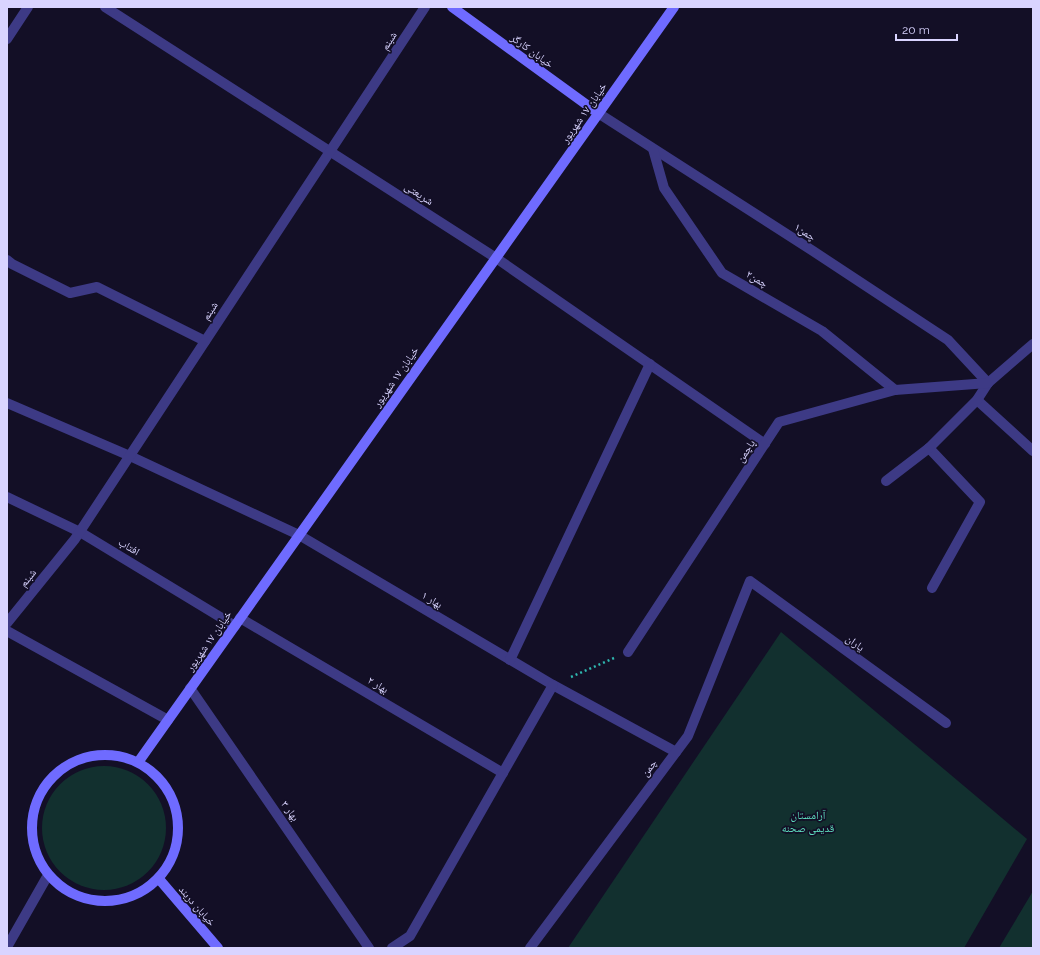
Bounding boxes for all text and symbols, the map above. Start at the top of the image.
scale bar [896,16,957,42]
text: 20 m [902,23,930,37]
street label: شبنم [378,29,401,53]
street label: خیابان کارگر [507,31,556,71]
street label: خیابان ۱۷ شهریور [558,80,610,146]
street label: شریعتی [402,180,436,208]
street label: چمن۱ [792,220,818,244]
street label: چمن۲ [744,268,770,290]
street label: شبنم [199,299,222,323]
street label: خیابان ۱۷ شهریور [370,344,422,410]
street label: پاچمن [734,437,758,465]
street label: افتاب [116,536,142,558]
street label: شبنم [17,566,40,590]
street label: بهار ۱ [419,589,445,611]
street label: خیابان ۱۷ شهریور [183,608,235,674]
street label: یاران [843,632,867,654]
street label: بهار ۲ [365,674,391,696]
street label: چمن [638,757,660,779]
street label: بهار ۳ [278,798,302,824]
park label: آرامستان قدیمی صحنه [782,809,835,835]
street label: خیابان دربند [176,883,218,929]

